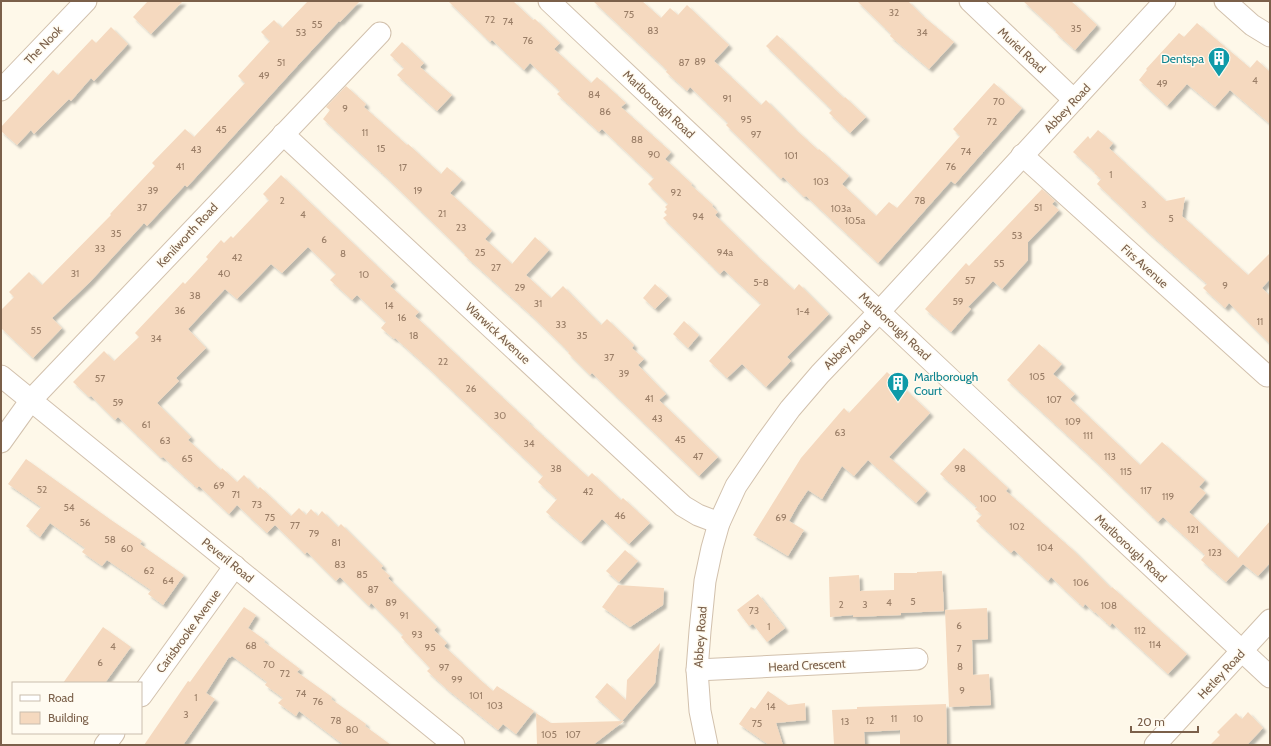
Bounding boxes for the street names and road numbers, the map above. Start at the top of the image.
street label: The Nook [21,22,66,68]
street label: Muriel Road [995,24,1049,76]
street label: Marlborough Road [620,67,698,141]
street label: Abbey Road [1041,80,1093,136]
street label: Kenilworth Road [153,200,221,270]
street label: Firs Avenue [1118,241,1172,291]
street label: Marlborough Road [856,289,934,363]
street label: Warwick Avenue [462,299,534,367]
street label: Abbey Road [820,318,874,372]
street label: Marlborough Road [1092,511,1170,585]
street label: Peveril Road [199,534,257,586]
street label: Carisbrooke Avenue [153,586,223,676]
street label: Abbey Road [690,606,710,668]
street label: Hetley Road [1194,646,1248,702]
street label: Heard Crescent [768,655,846,675]

